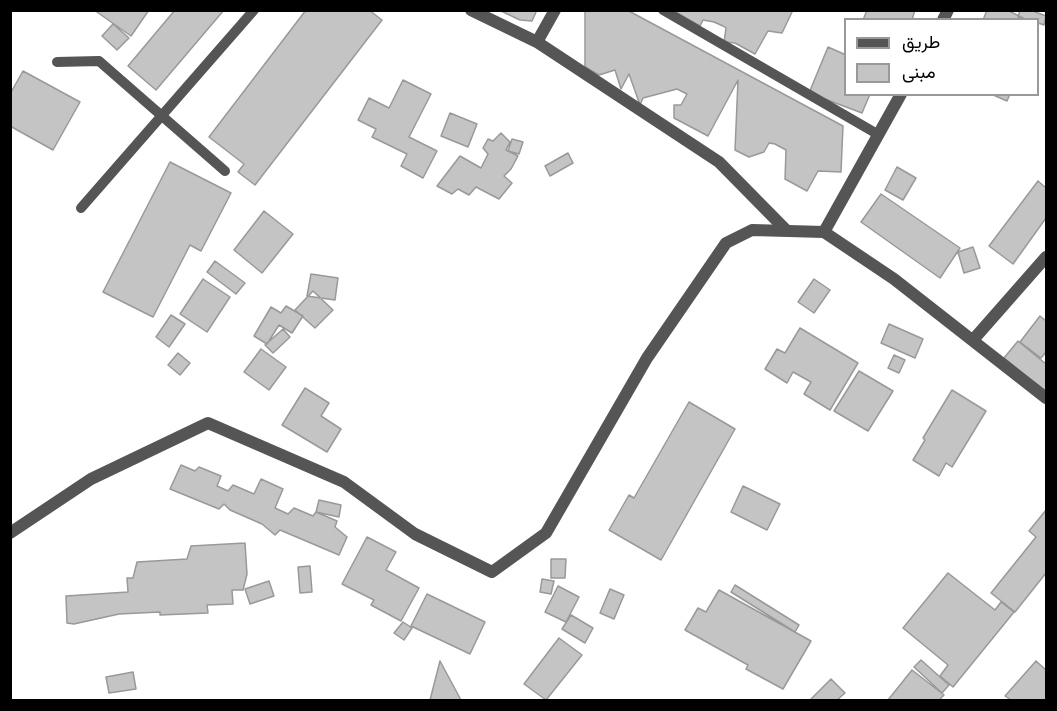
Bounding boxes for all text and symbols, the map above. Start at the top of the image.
legend [844,18,1039,96]
text: طريق [902,29,940,54]
text: مبنى [902,59,936,84]

